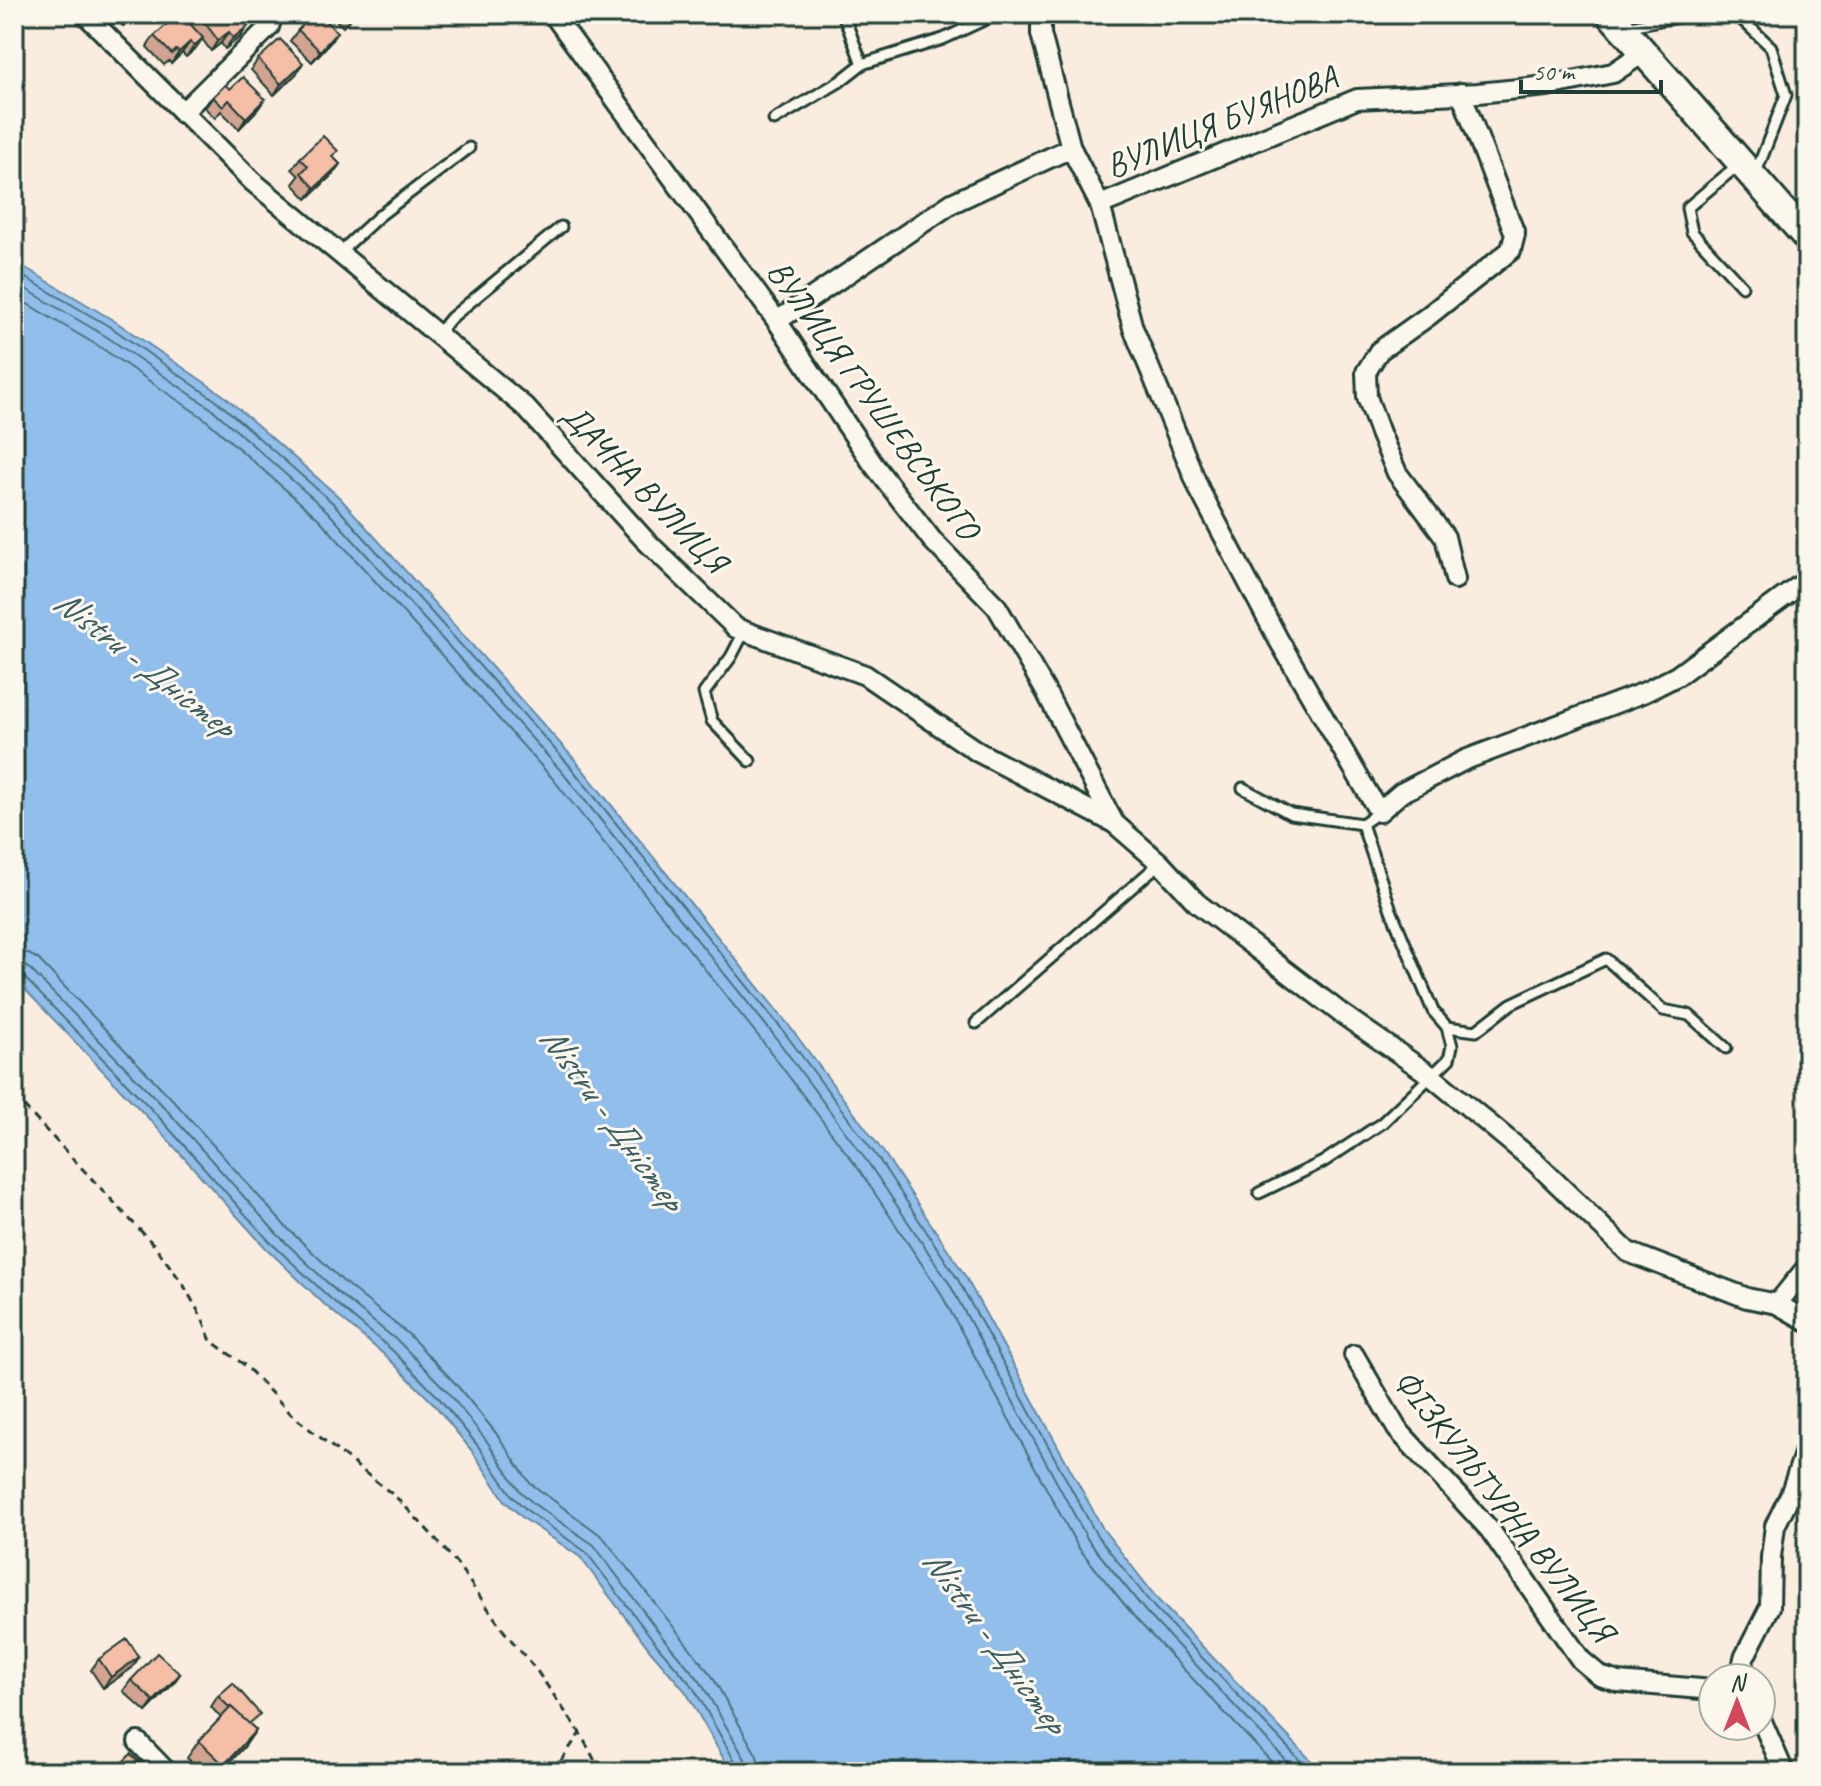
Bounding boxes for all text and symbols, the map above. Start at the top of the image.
scale bar [1521,44,1661,94]
street label: ВУЛИЦЯ БУЯНОВА [1099,55,1345,187]
text: 50 m [1533,57,1576,87]
street label: ВУЛИЦЯ ГРУШЕВСЬКОГО [758,251,992,551]
street label: ДАЧНА ВУЛИЦЯ [553,393,740,585]
water label: Nistru - Дністер [45,578,247,750]
water label: Nistru - Дністер [530,1017,697,1222]
street label: ФІЗКУЛЬТУРНА ВУЛИЦЯ [1385,1360,1627,1654]
water label: Nistru - Дністер [913,1540,1080,1745]
north arrow [1697,1662,1777,1742]
text: N [1730,1669,1747,1697]

